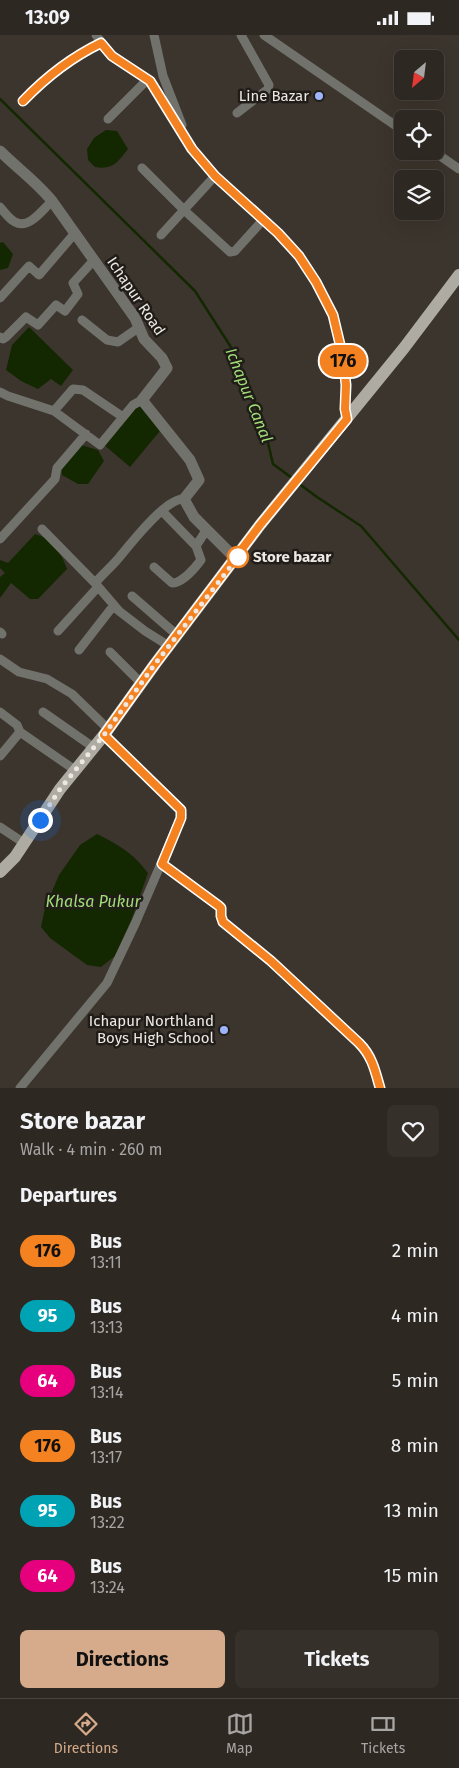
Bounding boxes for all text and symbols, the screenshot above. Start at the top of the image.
text: 13:09 [25,6,70,29]
north arrow [394,50,444,100]
map controls [394,50,444,220]
place label: Line Bazar [239,87,309,105]
marker: Line Bazar [313,90,325,102]
button: locate [394,110,444,160]
button: layers [394,170,444,220]
street label: Ichapur Road [103,253,169,339]
water label: Ichapur Canal [221,345,277,445]
line badge: 176 [314,345,372,377]
text: 176 [330,350,356,372]
marker: Store bazar [227,546,249,568]
place label: Store bazar [253,548,332,566]
your location [28,808,53,833]
water label: Khalsa Pukur [46,892,141,911]
place label: Ichapur Northland Boys High School [89,1012,215,1047]
marker: Ichapur Northland Boys High School [218,1024,230,1036]
button: heart [387,1105,439,1157]
text: Store bazar [20,1107,145,1135]
text: Walk · 4 min · 260 m [20,1140,162,1159]
text: Departures [20,1184,117,1207]
text: Bus [90,1230,122,1253]
text: 2 min [392,1239,439,1262]
text: 176 [34,1240,61,1262]
text: 13:11 [90,1253,122,1272]
text: Bus [90,1295,122,1318]
text: 4 min [391,1304,439,1327]
text: 95 [38,1305,57,1327]
text: 13:13 [90,1318,123,1337]
text: Bus [90,1360,122,1383]
text: 5 min [392,1369,439,1392]
text: 64 [37,1370,58,1392]
text: 13:14 [90,1383,124,1402]
text: Bus [90,1425,122,1448]
text: 8 min [391,1434,439,1457]
text: 176 [34,1435,61,1457]
text: 13:17 [90,1448,122,1467]
text: Bus [90,1490,122,1513]
text: 13 min [383,1499,439,1522]
text: 95 [38,1500,57,1522]
text: 13:22 [90,1513,125,1532]
text: Bus [90,1555,122,1578]
text: 15 min [383,1564,439,1587]
text: 64 [37,1565,58,1587]
text: 13:24 [90,1578,125,1597]
button: Directions [20,1630,225,1688]
button: Tickets [235,1630,439,1688]
tab: Directions [54,1710,118,1757]
tab: Map [226,1710,254,1757]
tab: Tickets [361,1710,405,1757]

